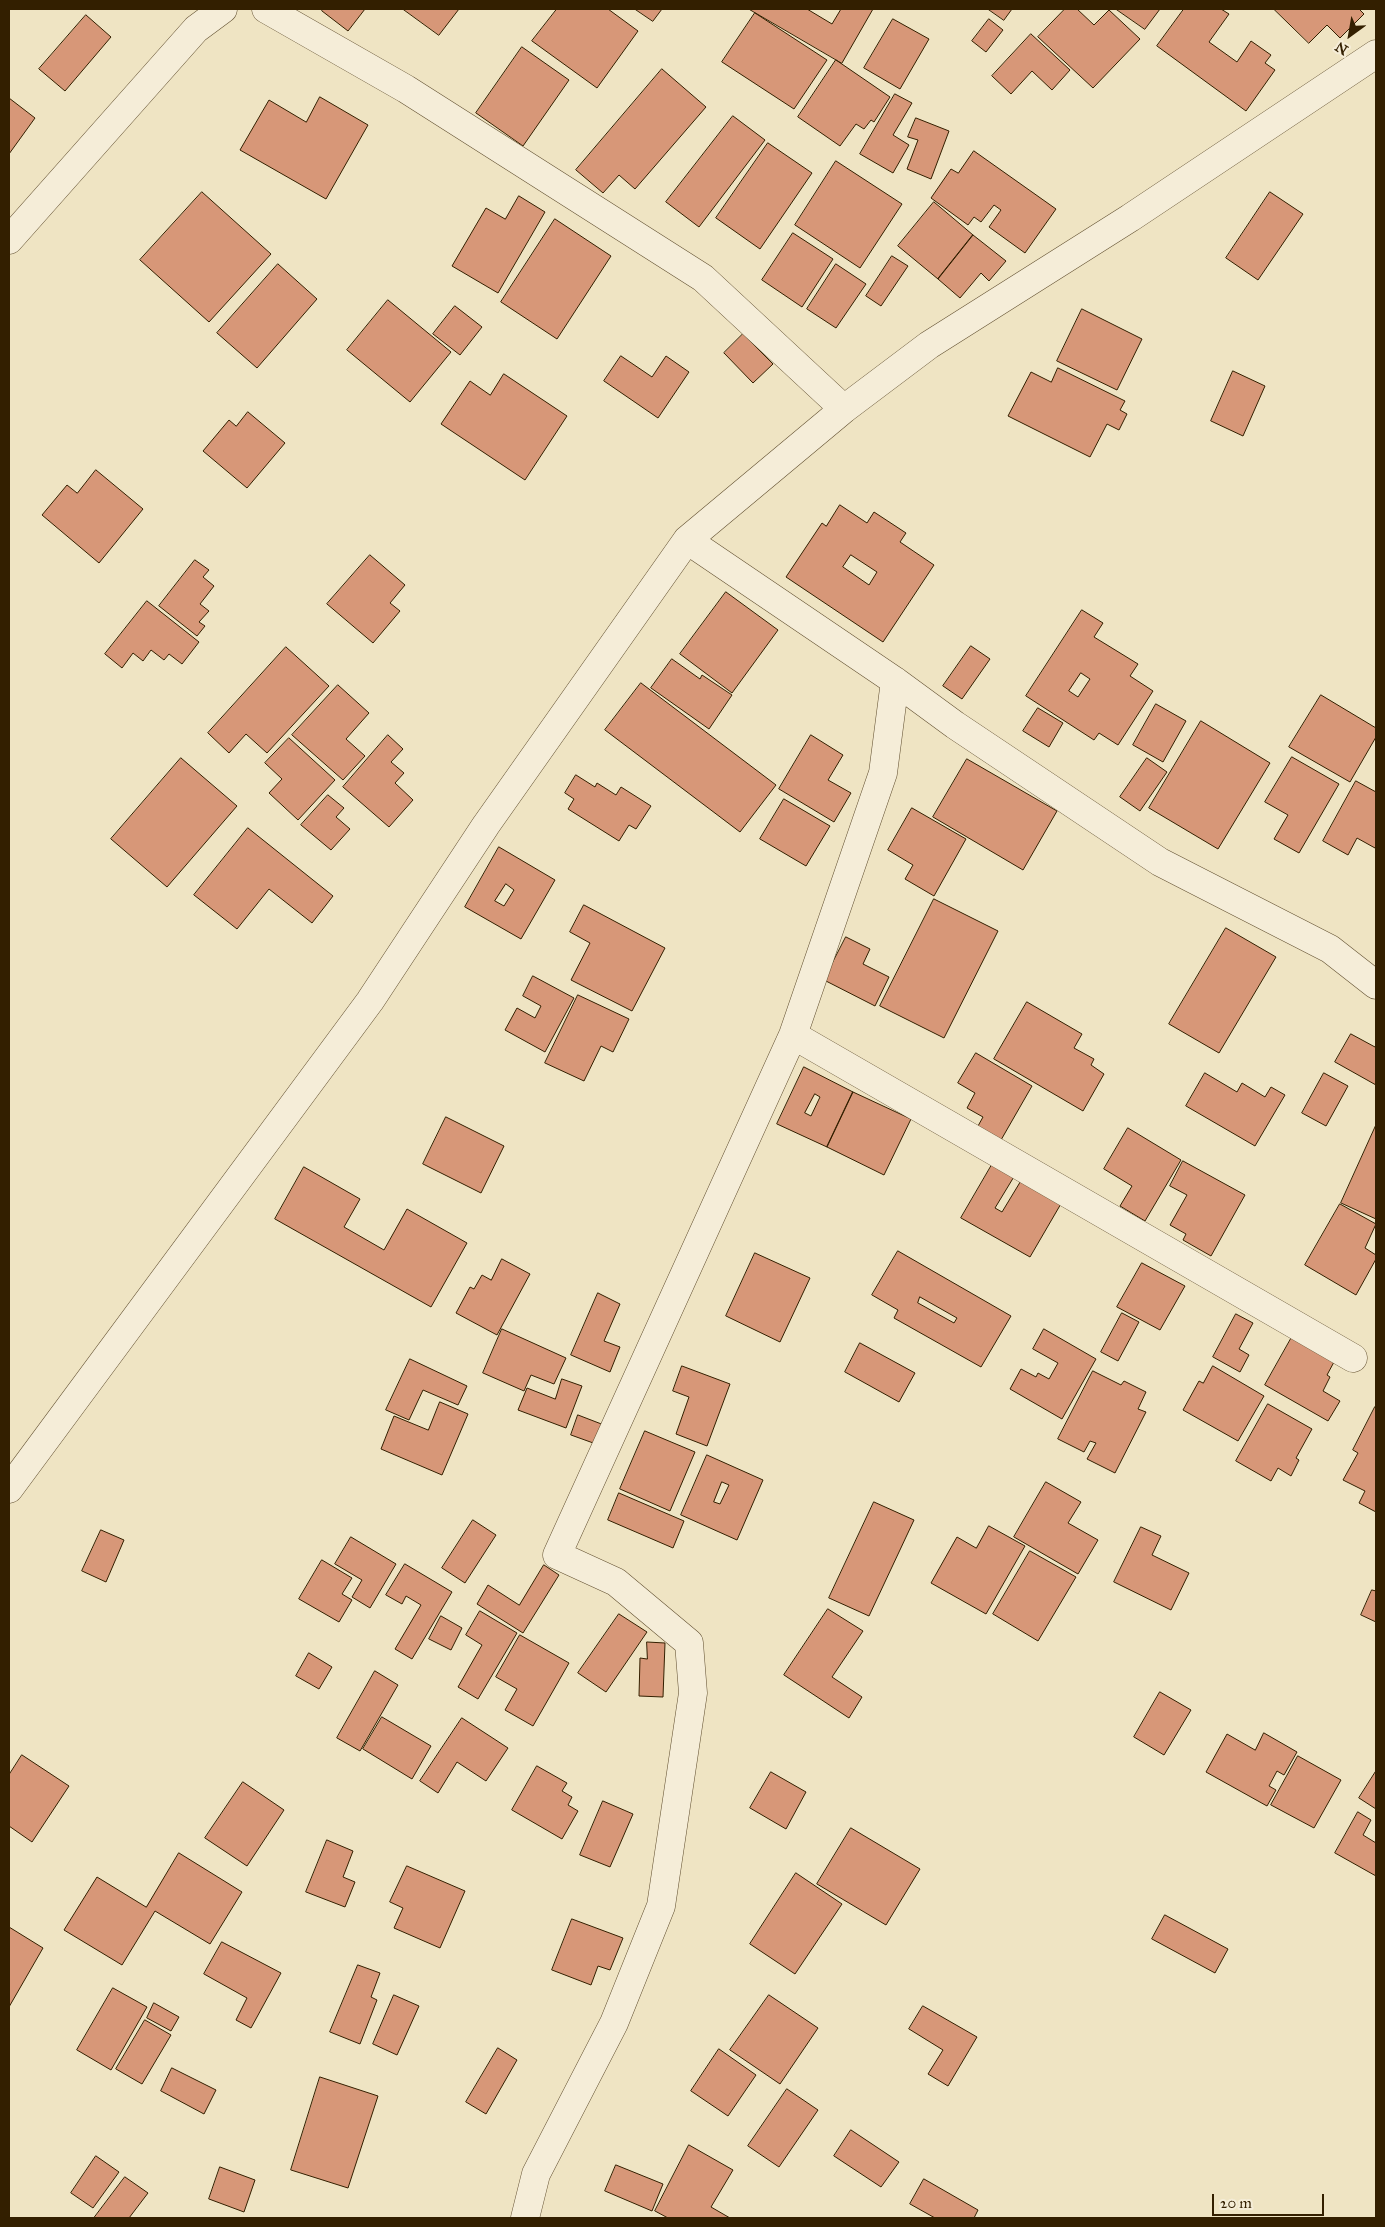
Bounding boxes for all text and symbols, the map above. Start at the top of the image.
north arrow [1325,10,1375,60]
text: N [1332,38,1351,58]
scale bar [1215,2184,1328,2216]
text: 20 m [1220,2194,1252,2212]

